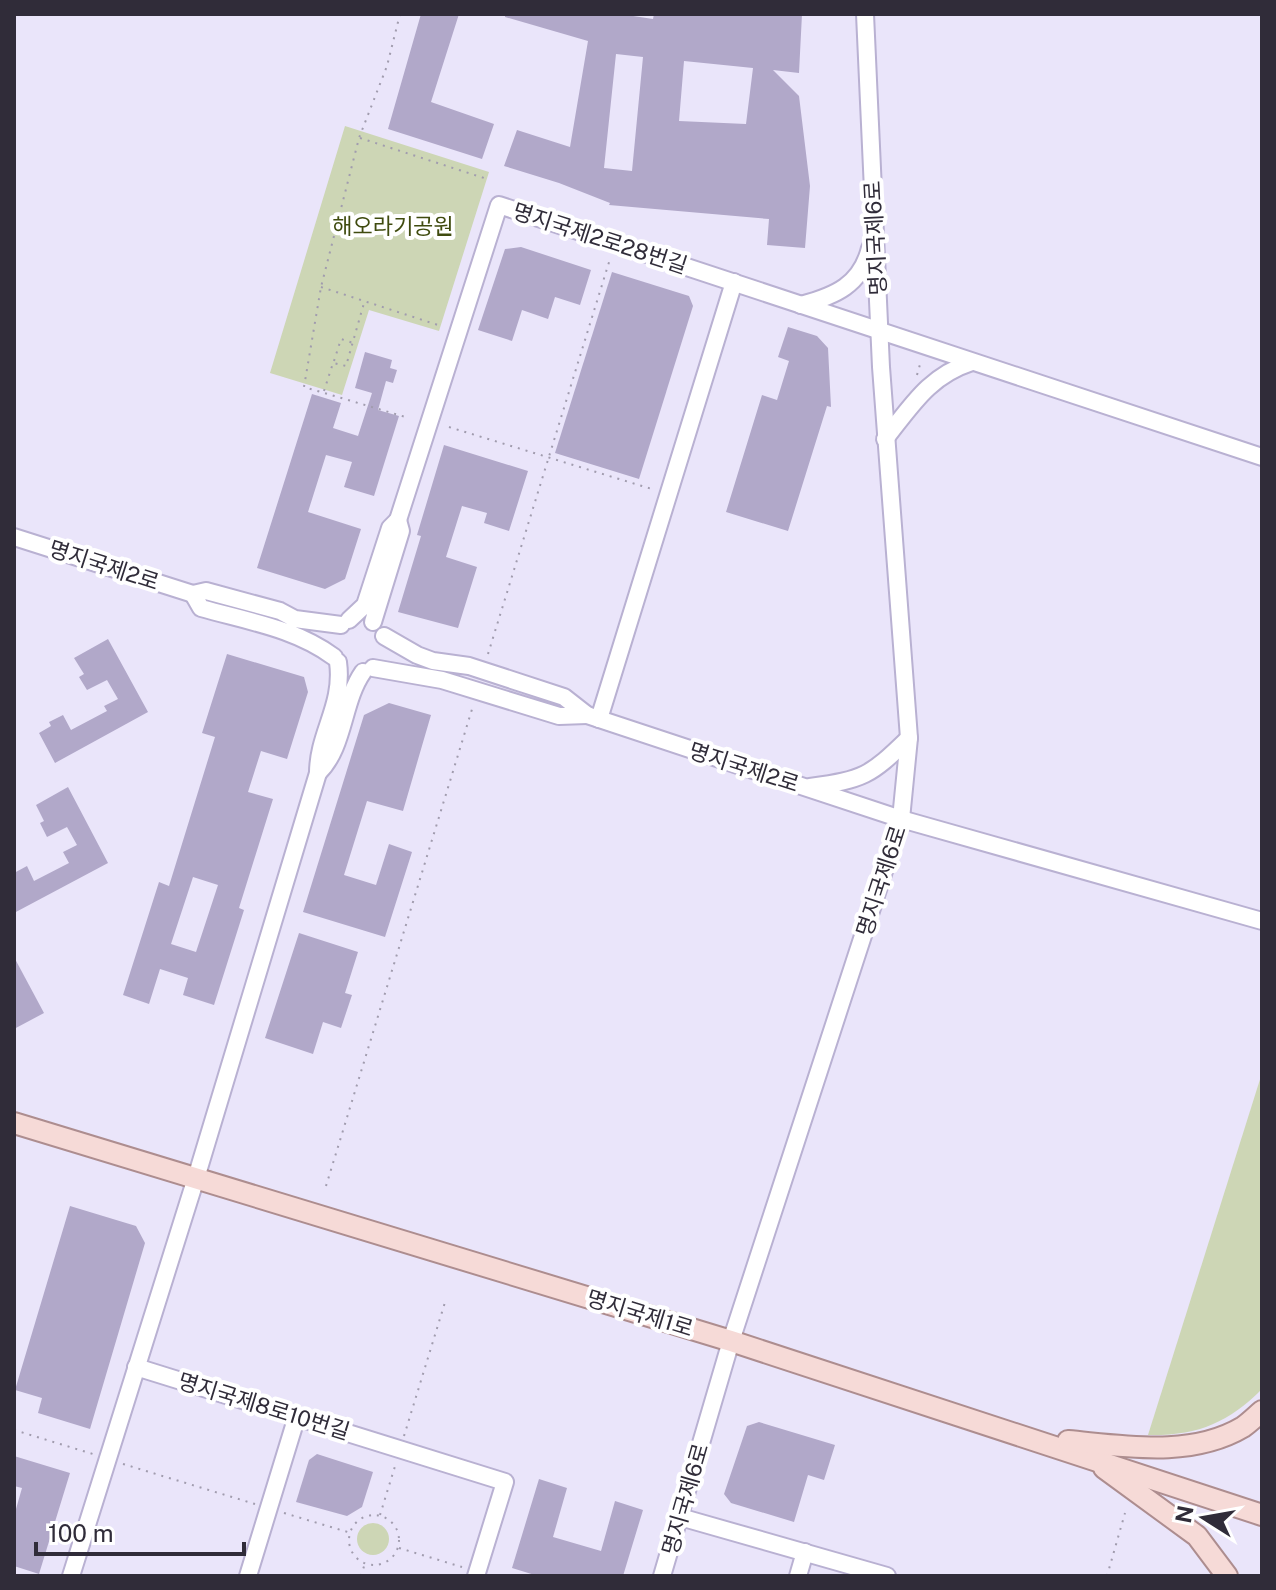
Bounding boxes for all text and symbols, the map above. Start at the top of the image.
street label: 명지국제6로 [859,180,891,296]
street label: 명지국제2로28번길 [509,197,691,279]
park label: 해오라기공원 [332,213,454,239]
street label: 명지국제2로 [46,535,162,595]
street label: 명지국제2로 [686,737,802,797]
street label: 명지국제6로 [851,822,911,940]
street label: 명지국제1로 [584,1284,696,1342]
street label: 명지국제8로10번길 [175,1367,353,1445]
street label: 명지국제6로 [657,1440,713,1558]
north arrow [1164,1478,1244,1558]
text: N [1170,1503,1199,1525]
scale bar [36,1506,244,1556]
text: 100 m [48,1519,114,1547]

